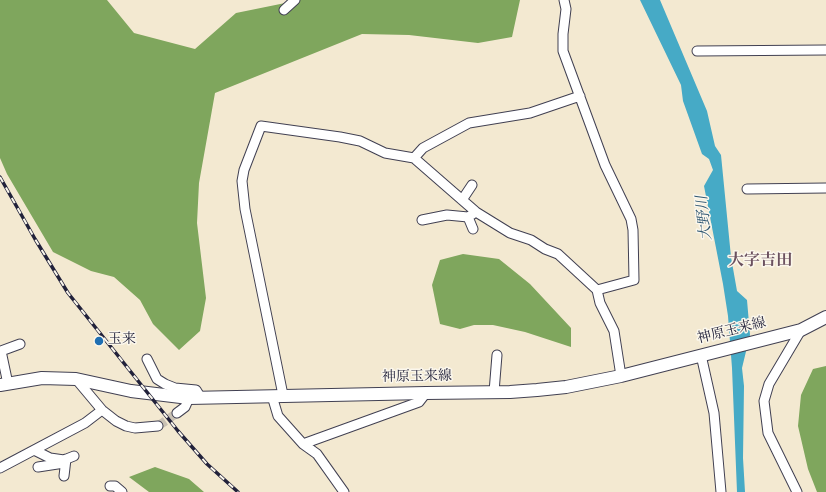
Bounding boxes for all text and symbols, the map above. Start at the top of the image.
water label: 大野川 [695,195,717,241]
district label: 大字吉田 [728,252,792,272]
street label: 神原玉来線 [696,315,768,349]
place label: 玉来 [108,333,136,349]
marker: 玉来 [93,335,105,347]
street label: 神原玉来線 [382,369,452,387]

